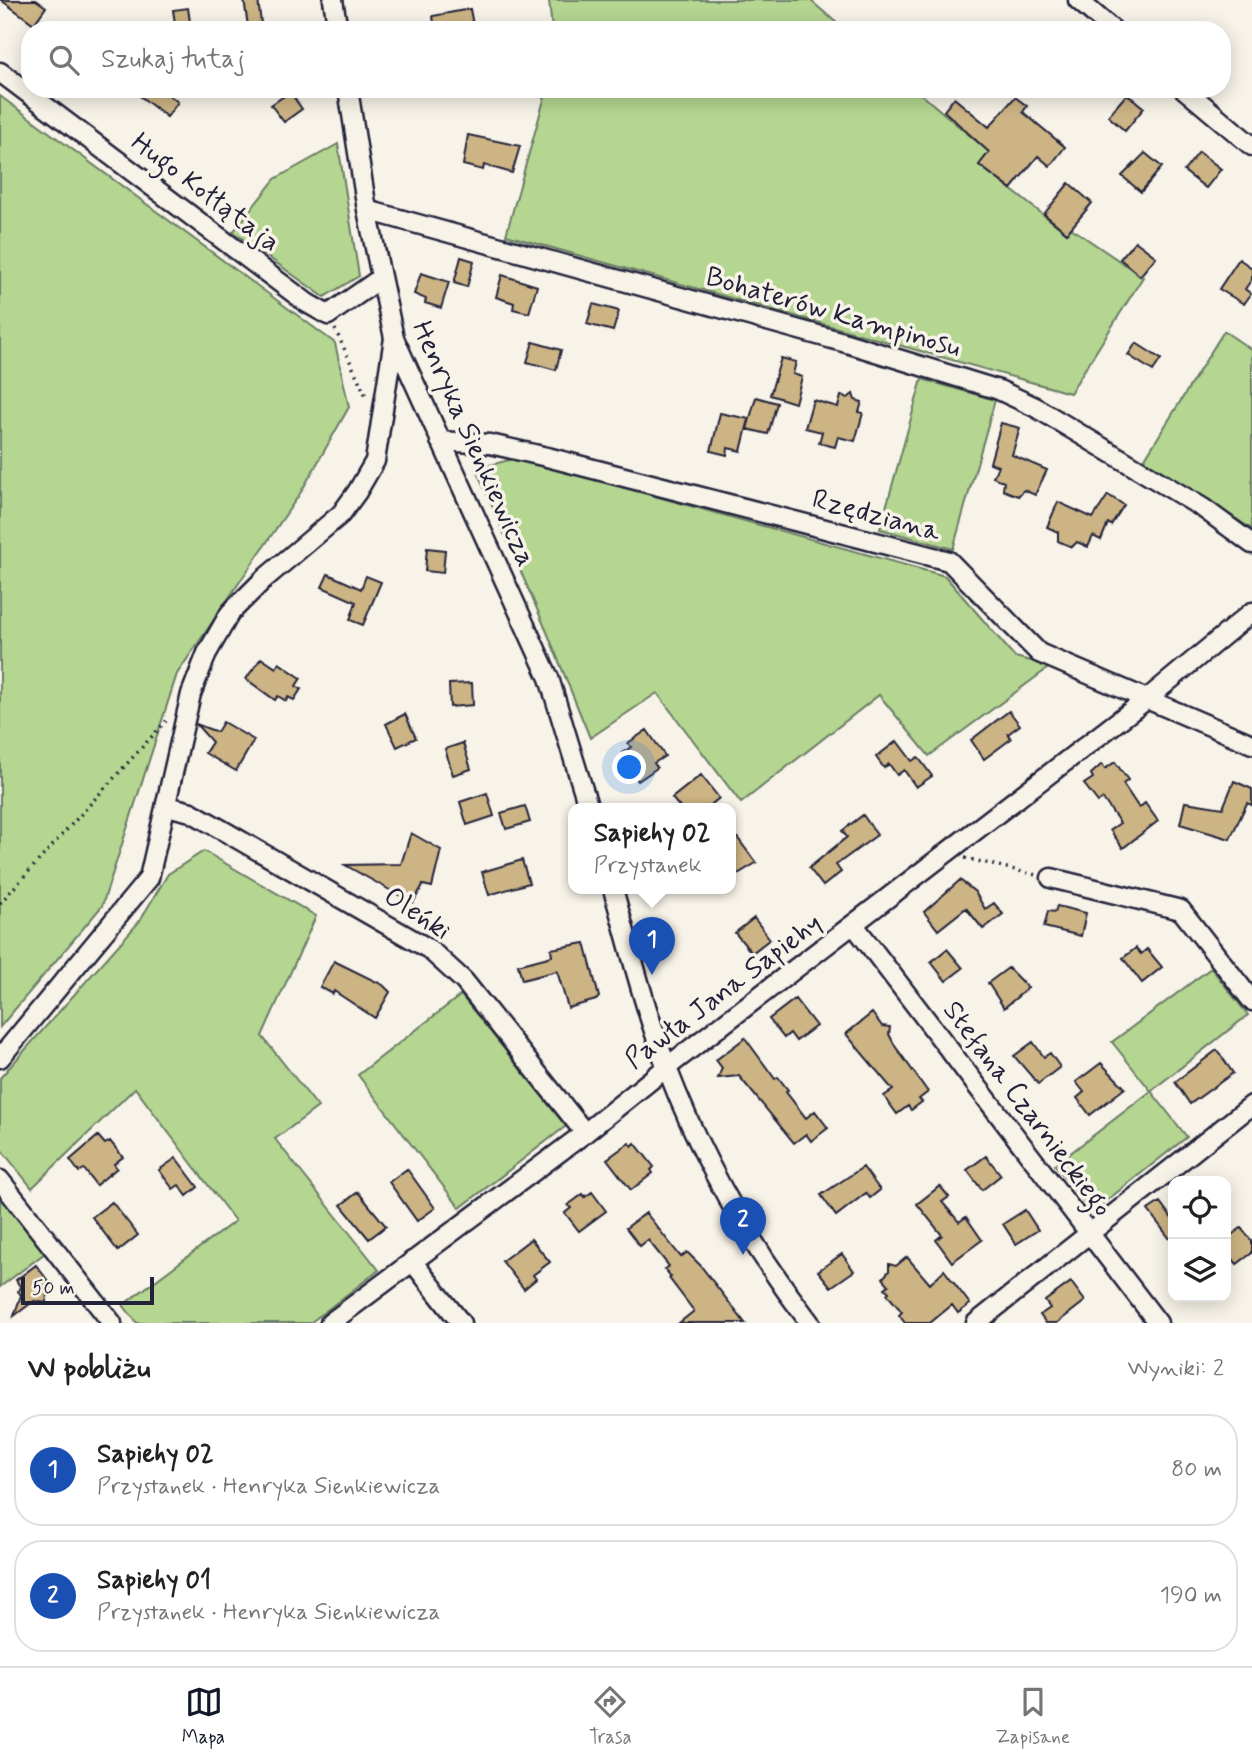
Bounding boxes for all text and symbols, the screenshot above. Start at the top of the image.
search box [21,21,1231,98]
icon: search [45,41,83,79]
text: Szukaj tutaj [101,43,245,77]
street label: Hugo Kołłątaja [121,125,287,264]
street label: Bohaterów Kampinosu [701,259,965,367]
street label: Henryka Sienkiewicza [402,315,544,573]
street label: Rzędziana [808,481,944,551]
your location [612,750,646,784]
popup [568,803,736,894]
text: Sapiehy 02 [594,817,710,851]
text: Przystanek [594,851,702,881]
street label: Oleńki [376,879,458,949]
street label: Pawła Jana Sapiehy [618,906,830,1078]
pin: 1 [629,917,675,975]
street label: Stefana Czarnieckiego [931,994,1120,1226]
map controls [1168,1176,1231,1302]
button: locate [1168,1176,1231,1239]
pin: 2 [720,1197,766,1255]
button: layers [1168,1239,1231,1302]
scale bar [21,1274,154,1306]
text: 50 m [32,1276,75,1301]
text: W pobliżu [28,1349,151,1388]
text: Wyniki: 2 [1128,1354,1224,1384]
text: Sapiehy 02 [97,1438,214,1472]
text: 1 [48,1455,58,1485]
text: 80 m [1171,1455,1222,1485]
text: Przystanek · Henryka Sienkiewicza [97,1472,440,1502]
text: Sapiehy 01 [97,1564,211,1598]
text: 2 [47,1581,59,1611]
text: 190 m [1160,1581,1222,1611]
text: Przystanek · Henryka Sienkiewicza [97,1598,440,1628]
tab: Mapa [182,1683,225,1750]
tab: Trasa [589,1683,632,1750]
tab: Zapisane [996,1683,1070,1750]

